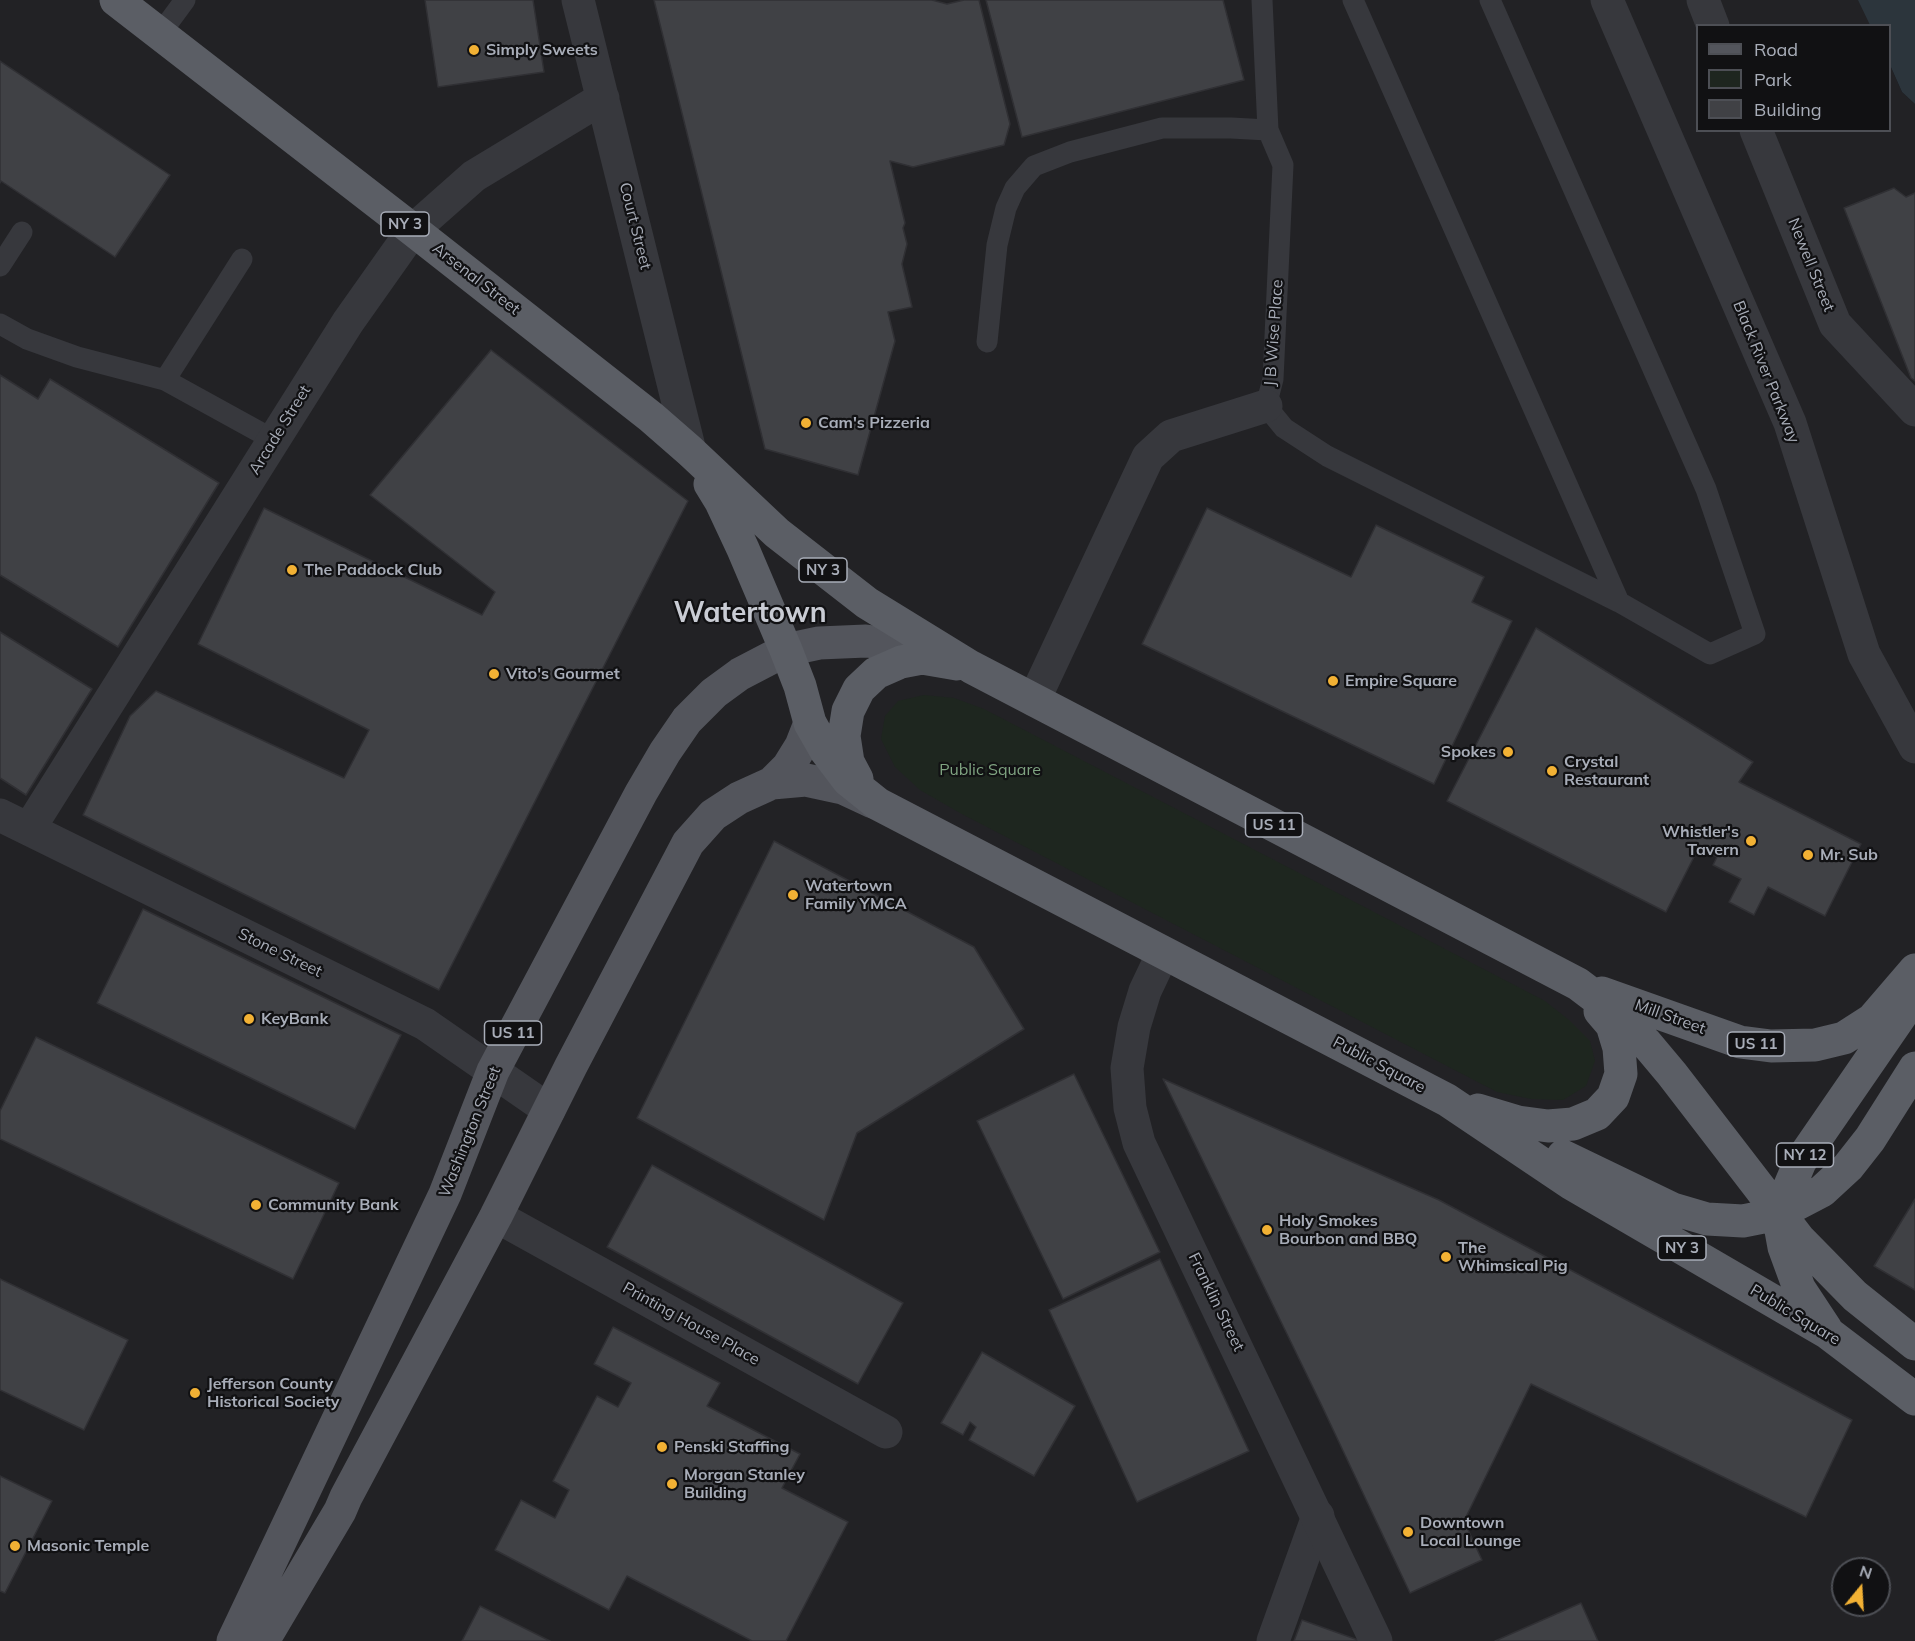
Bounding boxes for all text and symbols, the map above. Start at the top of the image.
legend [1696,24,1891,132]
text: Road [1754,38,1798,61]
place label: Simply Sweets [486,40,598,60]
marker: Simply Sweets [467,43,481,57]
text: Park [1754,68,1792,91]
text: Building [1754,98,1822,121]
street label: Court Street [615,180,655,272]
road number: NY 3 [381,212,429,236]
street label: Newell Street [1784,215,1838,315]
street label: Arsenal Street [429,239,523,319]
street label: J B Wise Place [1261,279,1287,387]
street label: Black River Parkway [1729,298,1803,446]
street label: Arcade Street [245,382,315,478]
place label: Cam's Pizzeria [818,413,930,433]
marker: Cam's Pizzeria [799,416,813,430]
road number: NY 3 [799,558,847,582]
place label: The Paddock Club [304,560,442,580]
marker: The Paddock Club [285,563,299,577]
district label: Watertown [673,597,827,631]
place label: Vito's Gourmet [506,664,620,684]
marker: Vito's Gourmet [487,667,501,681]
place label: Empire Square [1345,671,1457,691]
marker: Empire Square [1326,674,1340,688]
place label: Spokes [1441,742,1496,762]
marker: Spokes [1501,745,1515,759]
place label: Crystal Restaurant [1564,752,1649,790]
park label: Public Square [939,760,1041,780]
marker: Crystal Restaurant [1545,764,1559,778]
road number: US 11 [1246,813,1302,837]
place label: Whistler's Tavern [1662,822,1739,860]
marker: Whistler's Tavern [1744,834,1758,848]
place label: Mr. Sub [1820,845,1878,865]
marker: Mr. Sub [1801,848,1815,862]
place label: Watertown Family YMCA [805,876,907,914]
marker: Watertown Family YMCA [786,888,800,902]
street label: Stone Street [235,924,325,982]
street label: Mill Street [1632,995,1708,1039]
place label: KeyBank [261,1009,328,1029]
marker: KeyBank [242,1012,256,1026]
road number: US 11 [484,1021,542,1045]
road number: US 11 [1728,1032,1784,1056]
street label: Public Square [1330,1033,1428,1097]
street label: Washington Street [435,1064,505,1200]
road number: NY 12 [1776,1143,1834,1167]
place label: Community Bank [268,1195,399,1215]
marker: Community Bank [249,1198,263,1212]
place label: Holy Smokes Bourbon and BBQ [1279,1211,1417,1249]
marker: Holy Smokes Bourbon and BBQ [1260,1223,1274,1237]
road number: NY 3 [1658,1236,1706,1260]
place label: The Whimsical Pig [1458,1238,1568,1276]
street label: Franklin Street [1184,1250,1248,1354]
marker: The Whimsical Pig [1439,1250,1453,1264]
street label: Printing House Place [619,1278,763,1370]
street label: Public Square [1746,1281,1844,1349]
place label: Jefferson County Historical Society [207,1374,340,1412]
marker: Jefferson County Historical Society [188,1386,202,1400]
place label: Penski Staffing [674,1437,789,1457]
marker: Penski Staffing [655,1440,669,1454]
place label: Morgan Stanley Building [684,1465,805,1503]
marker: Morgan Stanley Building [665,1477,679,1491]
place label: Downtown Local Lounge [1420,1513,1521,1551]
marker: Downtown Local Lounge [1401,1525,1415,1539]
place label: Masonic Temple [27,1536,149,1556]
marker: Masonic Temple [8,1539,22,1553]
north arrow [1831,1557,1891,1617]
text: N [1857,1560,1875,1583]

